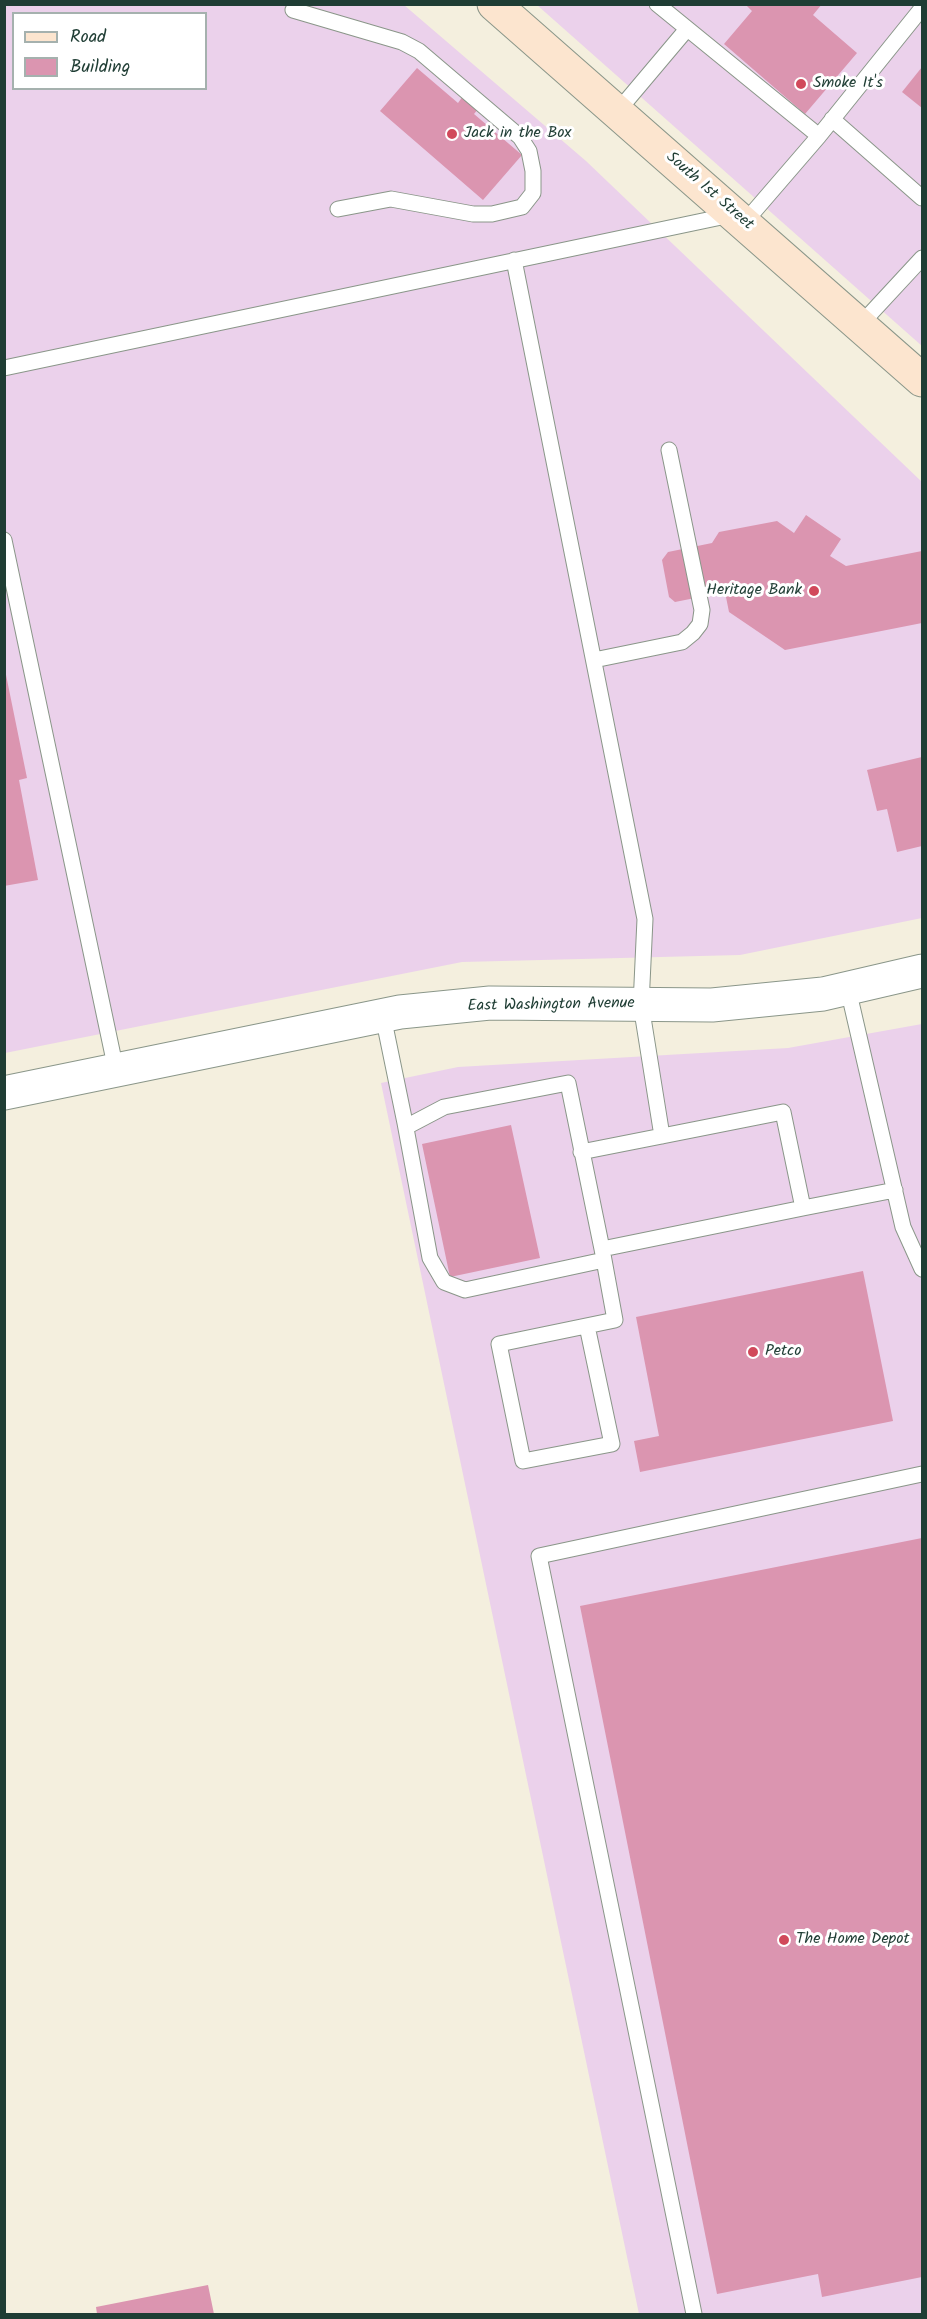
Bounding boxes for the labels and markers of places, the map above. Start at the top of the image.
place label: Smoke It's [813,74,883,94]
marker: Smoke It's [794,77,808,91]
place label: Jack in the Box [464,124,571,144]
marker: Jack in the Box [445,127,459,141]
place label: Heritage Bank [706,581,802,601]
marker: Heritage Bank [807,584,821,598]
place label: Petco [765,1342,801,1362]
marker: Petco [746,1345,760,1359]
place label: The Home Depot [796,1930,910,1950]
marker: The Home Depot [777,1933,791,1947]

